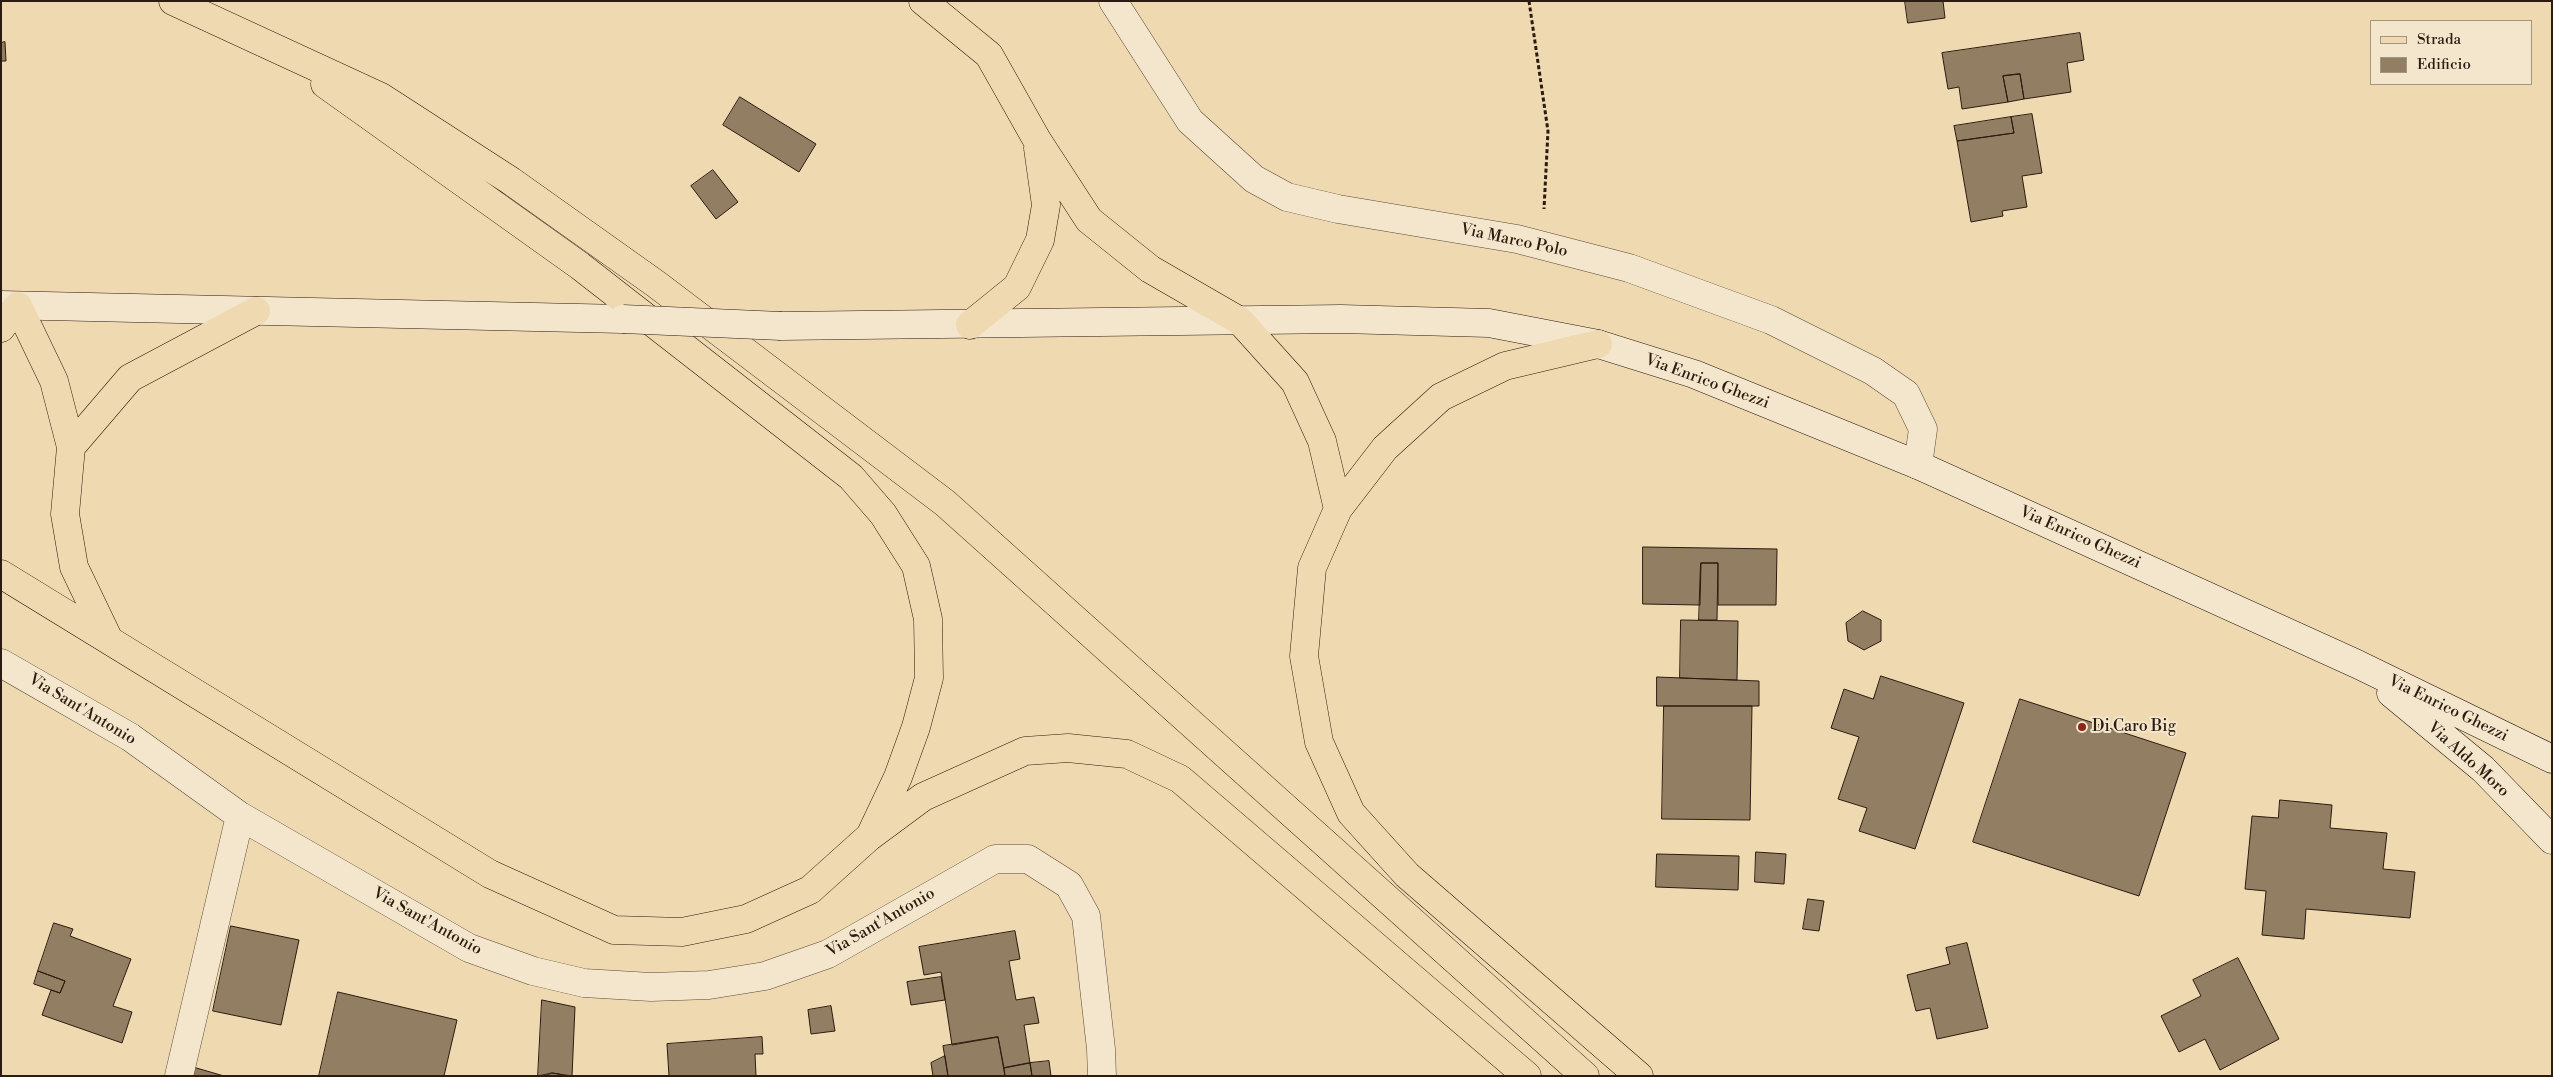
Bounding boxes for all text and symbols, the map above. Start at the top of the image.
legend [2370,20,2533,85]
text: Strada [2417,30,2461,49]
text: Edificio [2417,55,2471,74]
street label: Via Marco Polo [1459,220,1569,262]
street label: Via Enrico Ghezzi [1642,351,1772,413]
street label: Via Enrico Ghezzi [2016,503,2144,573]
street label: Via Sant'Antonio [25,670,139,750]
street label: Via Enrico Ghezzi [2385,672,2511,746]
place label: Di Caro Big [2092,717,2176,737]
street label: Via Aldo Moro [2423,718,2513,802]
marker: Di Caro Big [2076,721,2088,733]
street label: Via Sant'Antonio [369,884,485,960]
street label: Via Sant'Antonio [823,884,939,962]

